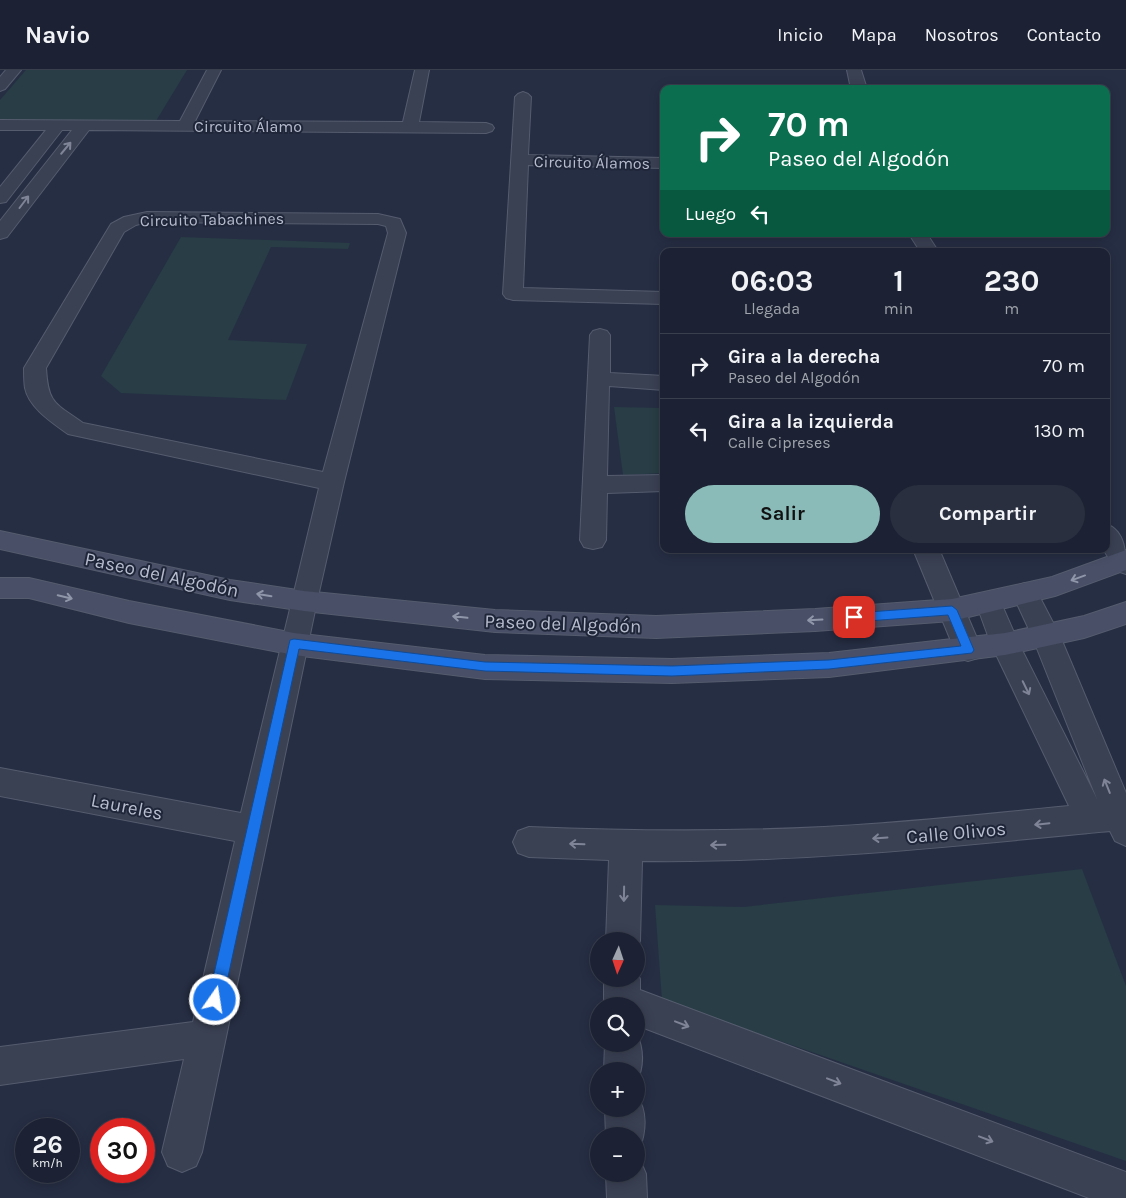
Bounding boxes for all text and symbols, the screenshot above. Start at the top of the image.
text: Navio [25,21,90,49]
text: Inicio [777,24,823,46]
text: Mapa [851,24,897,46]
text: Nosotros [925,24,999,46]
text: Contacto [1027,24,1101,46]
text: 70 m [768,104,850,145]
icon: right [685,105,750,170]
street label: Circuito Álamo [194,117,302,136]
one-way arrow [61,142,72,155]
text: Paseo del Algodón [768,146,950,172]
street label: Circuito Álamos [534,152,650,173]
one-way arrow [18,196,29,209]
icon: left [746,200,774,228]
text: Luego [685,203,736,225]
street label: Circuito Tabachines [140,209,284,230]
text: 06:03 [730,263,813,299]
text: 1 [893,263,904,299]
text: 230 [984,263,1040,299]
text: Llegada [744,299,800,318]
text: min [884,299,913,318]
text: m [1004,299,1019,318]
text: Gira a la derecha [728,346,880,368]
icon: right [685,352,713,380]
text: 70 m [1043,355,1085,377]
text: Paseo del Algodón [728,368,860,387]
text: Gira a la izquierda [728,411,894,433]
icon: left [685,417,713,445]
text: 130 m [1034,420,1085,442]
text: Calle Cipreses [728,433,831,452]
button: Salir [685,485,880,543]
button: Compartir [890,485,1085,543]
street label: Paseo del Algodón [83,548,241,602]
one-way arrow [1071,574,1086,583]
one-way arrow [257,589,273,599]
one-way arrow [57,593,73,602]
pin [833,596,875,638]
icon: arrive [840,603,868,631]
street label: Paseo del Algodón [484,610,642,638]
one-way arrow [453,612,469,622]
one-way arrow [807,616,823,625]
one-way arrow [1021,680,1031,695]
one-way arrow [1102,778,1111,793]
street label: Laureles [89,789,165,825]
street label: Calle Olivos [905,818,1007,848]
one-way arrow [1034,819,1050,829]
one-way arrow [873,833,889,842]
one-way arrow [570,839,586,849]
one-way arrow [710,840,726,850]
one-way arrow [620,885,629,901]
north arrow [590,932,645,988]
map controls [590,932,645,1182]
position arrow [188,973,240,1025]
button: search [590,997,645,1052]
one-way arrow [674,1020,689,1029]
button: + [590,1062,645,1117]
one-way arrow [826,1077,841,1086]
speed limit sign: 30 [90,1118,155,1183]
button: − [590,1127,645,1182]
text: 26 [32,1130,63,1159]
one-way arrow [978,1135,993,1144]
text: km/h [32,1156,63,1170]

